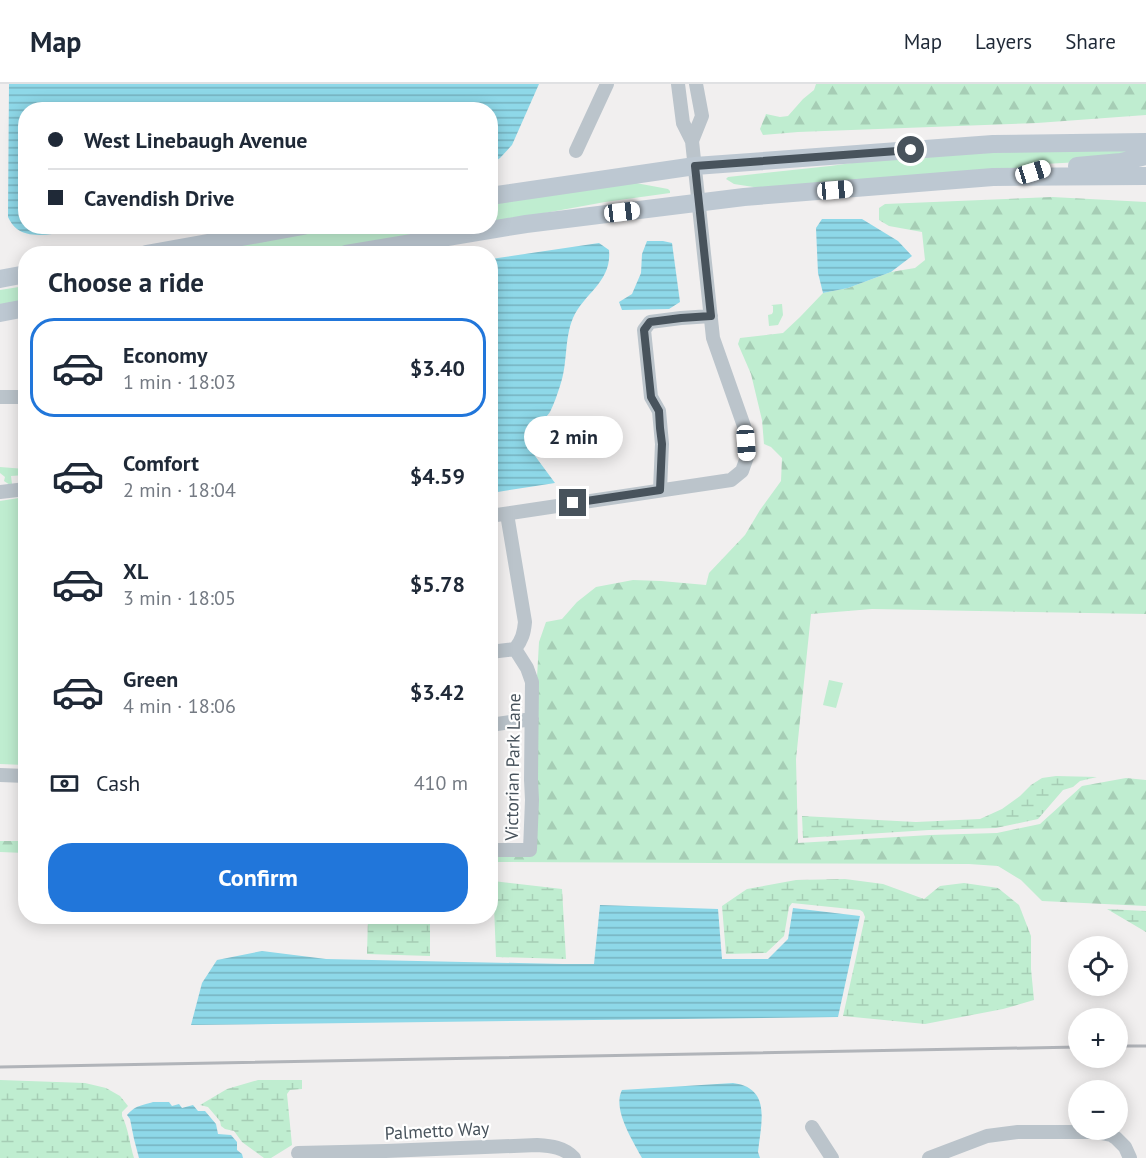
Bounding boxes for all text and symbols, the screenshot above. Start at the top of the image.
text: Map [30,23,81,60]
text: Map [904,28,942,55]
text: Layers [975,28,1032,55]
text: Share [1065,28,1116,55]
text: West Linebaugh Avenue [84,126,308,154]
route start [897,136,924,163]
car [1013,158,1053,186]
car [816,179,854,201]
text: Cavendish Drive [84,184,234,212]
car [603,201,641,223]
text: Choose a ride [48,265,204,299]
icon: car [51,341,105,395]
text: Economy [123,341,207,369]
text: $3.40 [410,354,465,382]
text: 1 min · 18:03 [123,369,236,395]
callout: 2 min [524,416,622,458]
text: 2 min [549,424,598,450]
car [736,424,756,462]
icon: car [51,449,105,503]
text: Comfort [123,449,199,477]
text: $4.59 [410,462,465,490]
text: 2 min · 18:04 [123,477,236,503]
route end [559,489,586,516]
icon: car [51,557,105,611]
text: XL [123,557,148,585]
text: $5.78 [410,570,465,598]
text: 3 min · 18:05 [123,585,236,611]
icon: car [51,665,105,719]
text: Green [123,665,178,693]
text: $3.42 [410,678,465,706]
text: 4 min · 18:06 [123,693,236,719]
street label: Victorian Park Lane [500,693,525,842]
icon: cash [48,767,81,800]
text: Cash [96,769,140,797]
text: 410 m [414,770,468,796]
button: Confirm [48,843,468,912]
map controls [1068,936,1128,1140]
button: locate [1068,936,1128,996]
button: + [1068,1008,1128,1068]
button: − [1068,1080,1128,1140]
street label: Palmetto Way [384,1116,491,1145]

